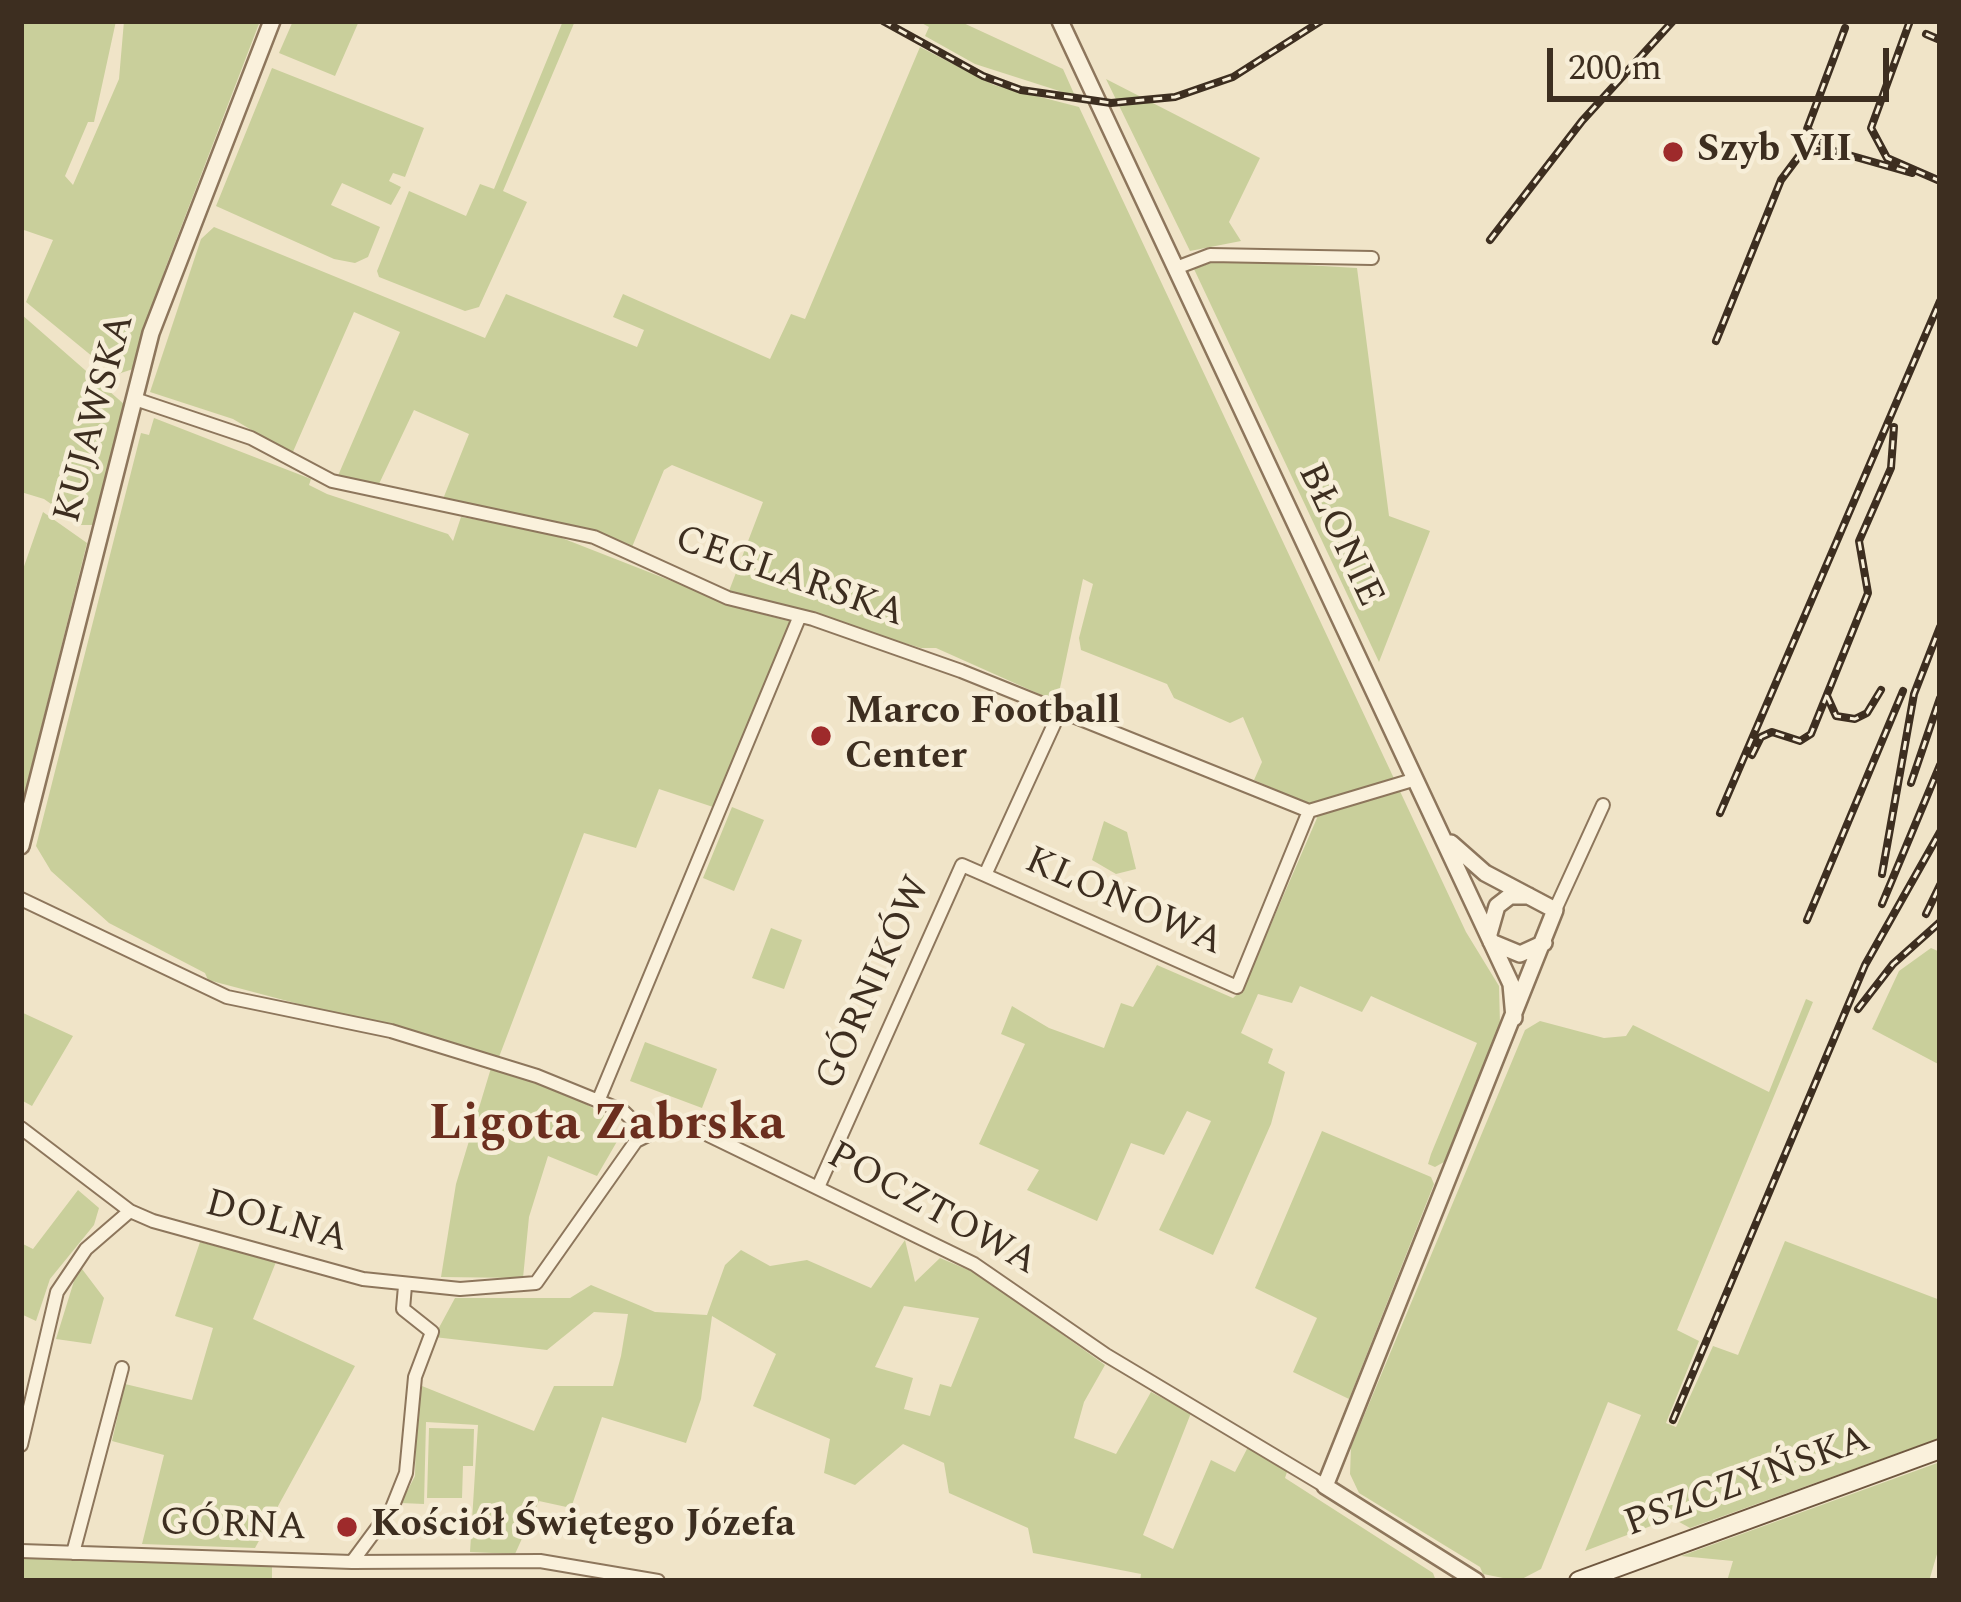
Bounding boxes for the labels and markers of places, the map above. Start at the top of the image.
place label: Szyb VII [1697,129,1852,175]
marker: Szyb VII [1660,139,1686,165]
place label: Marco Football Center [845,691,1120,782]
marker: Marco Football Center [808,723,834,749]
place label: Kościół Świętego Józefa [371,1504,795,1550]
marker: Kościół Świętego Józefa [334,1514,360,1540]

